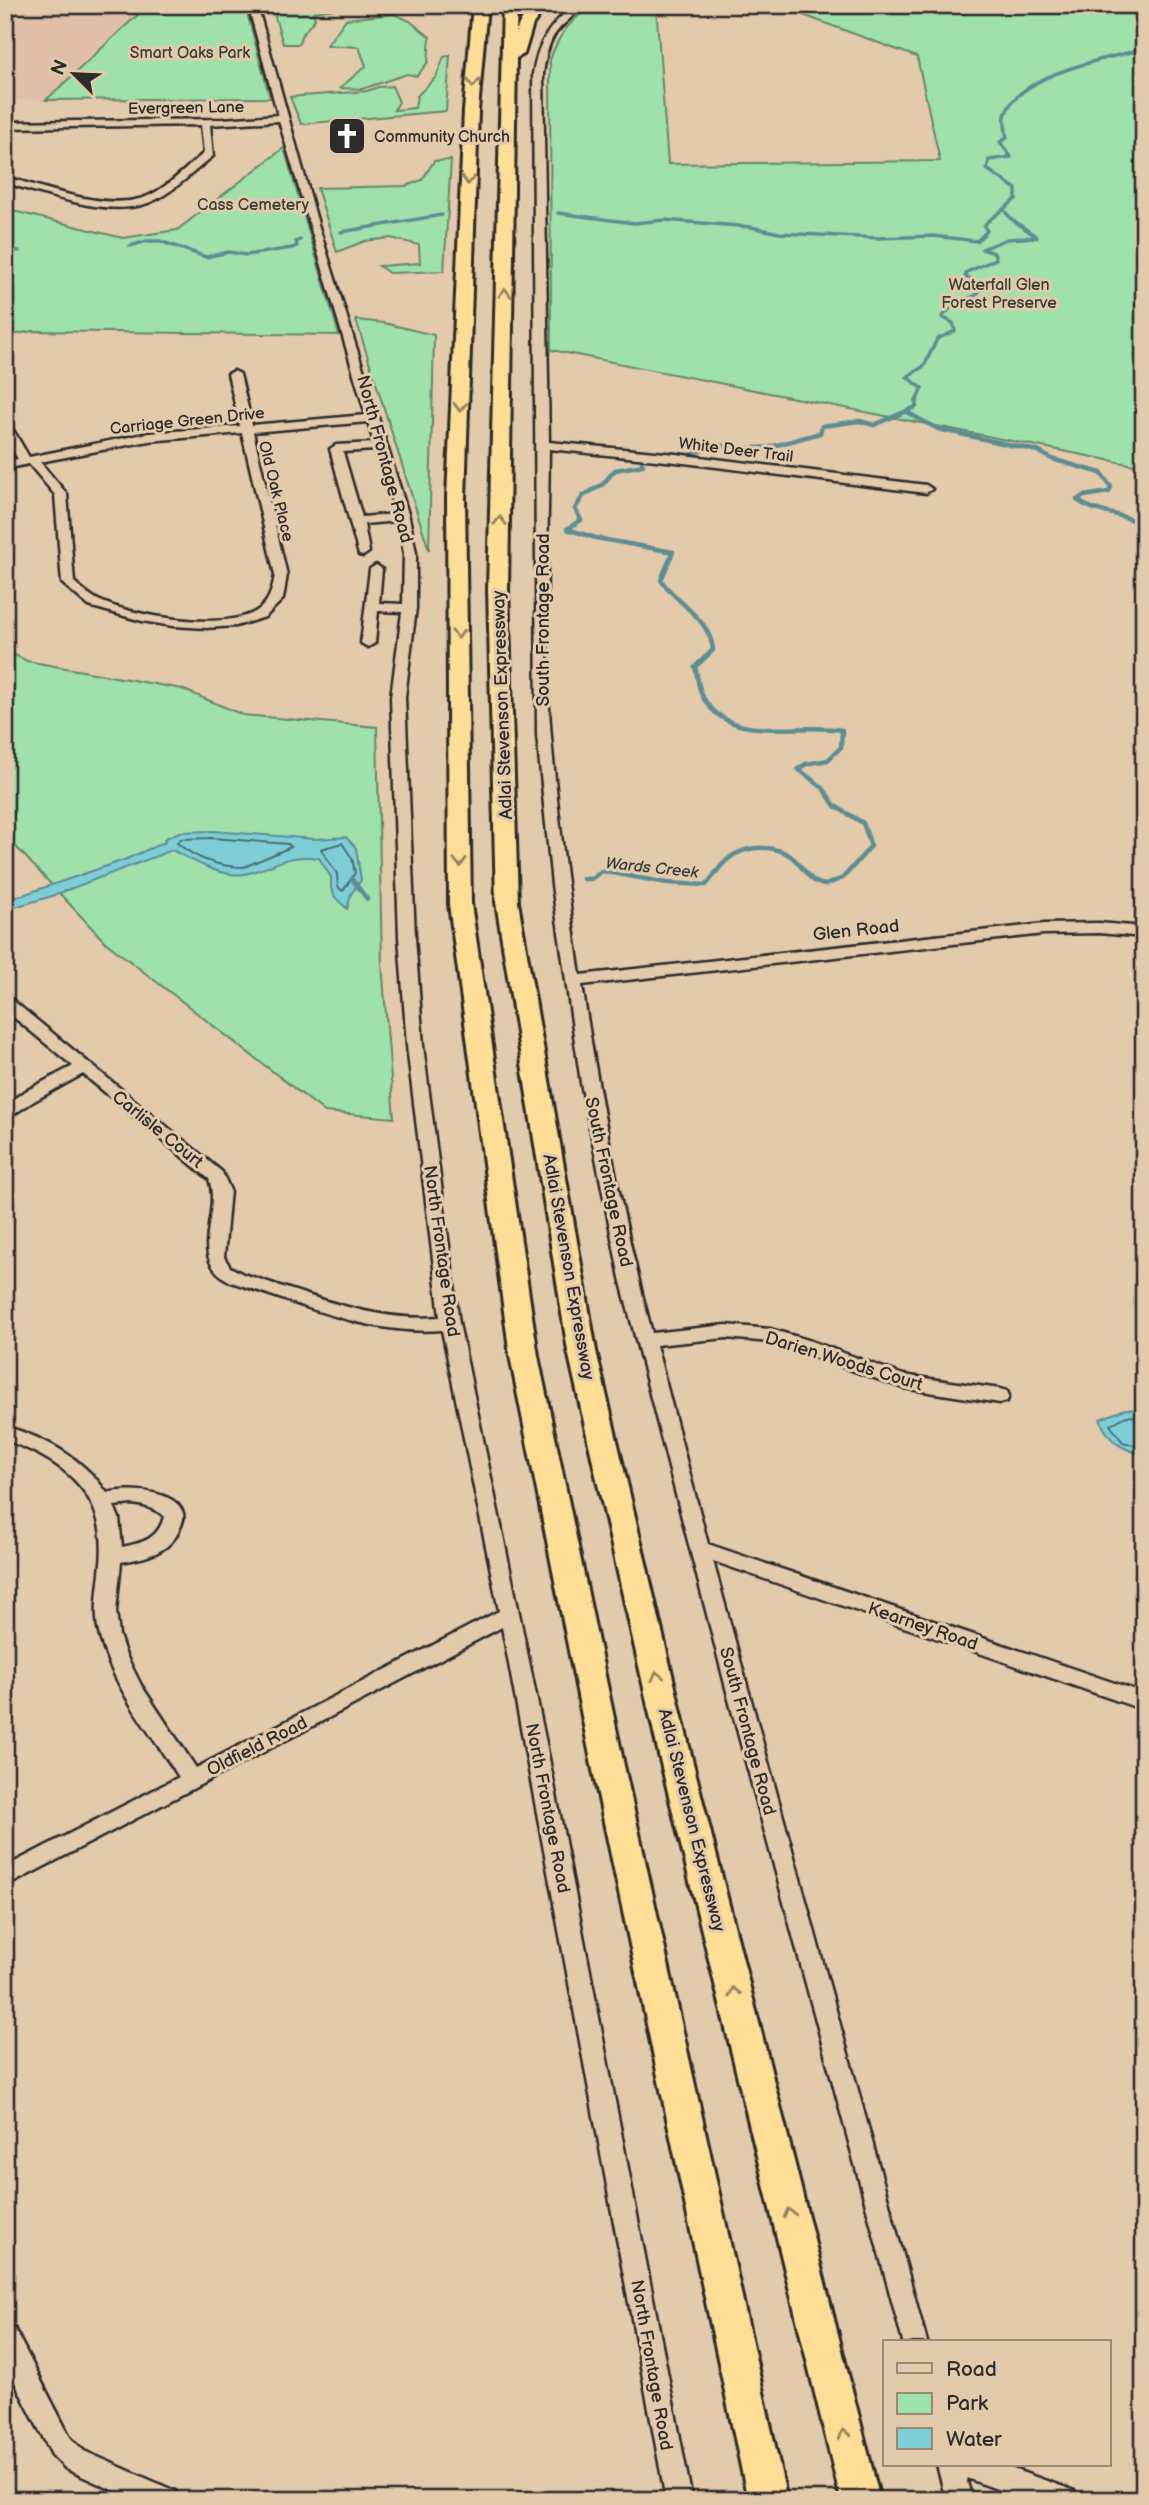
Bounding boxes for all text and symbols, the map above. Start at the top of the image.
north arrow [38,38,108,108]
park label: Smart Oaks Park [130,44,250,63]
text: N [46,56,73,79]
one-way arrow [466,78,481,89]
street label: Evergreen Lane [128,98,245,119]
church icon: Community Church [326,115,368,157]
place label: Community Church [374,128,510,147]
one-way arrow [460,175,476,185]
park label: Cass Cemetery [197,196,310,215]
park label: Waterfall Glen Forest Preserve [941,276,1057,313]
one-way arrow [497,288,512,299]
street label: North Frontage Road [352,373,417,545]
one-way arrow [452,402,467,413]
street label: Carriage Green Drive [109,404,266,439]
street label: White Deer Trail [677,434,794,467]
street label: Old Oak Place [254,439,297,544]
one-way arrow [492,515,507,526]
street label: South Frontage Road [533,533,554,707]
street label: Adlai Stevenson Expressway [488,589,517,820]
one-way arrow [450,630,466,640]
water label: Wards Creek [604,854,700,883]
one-way arrow [452,857,468,868]
street label: Glen Road [812,916,900,945]
street label: Carlisle Court [108,1086,208,1173]
street label: South Frontage Road [580,1095,637,1269]
street label: Adlai Stevenson Expressway [538,1152,599,1383]
street label: North Frontage Road [419,1164,464,1338]
street label: Darien Woods Court [762,1327,926,1396]
street label: Kearney Road [865,1598,981,1655]
street label: South Frontage Road [715,1645,780,1817]
one-way arrow [650,1670,665,1682]
street label: Adlai Stevenson Expressway [654,1706,730,1935]
street label: Oldfield Road [203,1712,311,1781]
street label: North Frontage Road [521,1721,574,1895]
one-way arrow [728,1986,742,1998]
one-way arrow [783,2207,797,2219]
street label: North Frontage Road [626,2278,677,2452]
legend [883,2340,1110,2466]
text: Road [946,2357,997,2382]
text: Park [946,2391,989,2416]
text: Water [946,2427,1002,2452]
one-way arrow [838,2428,852,2440]

